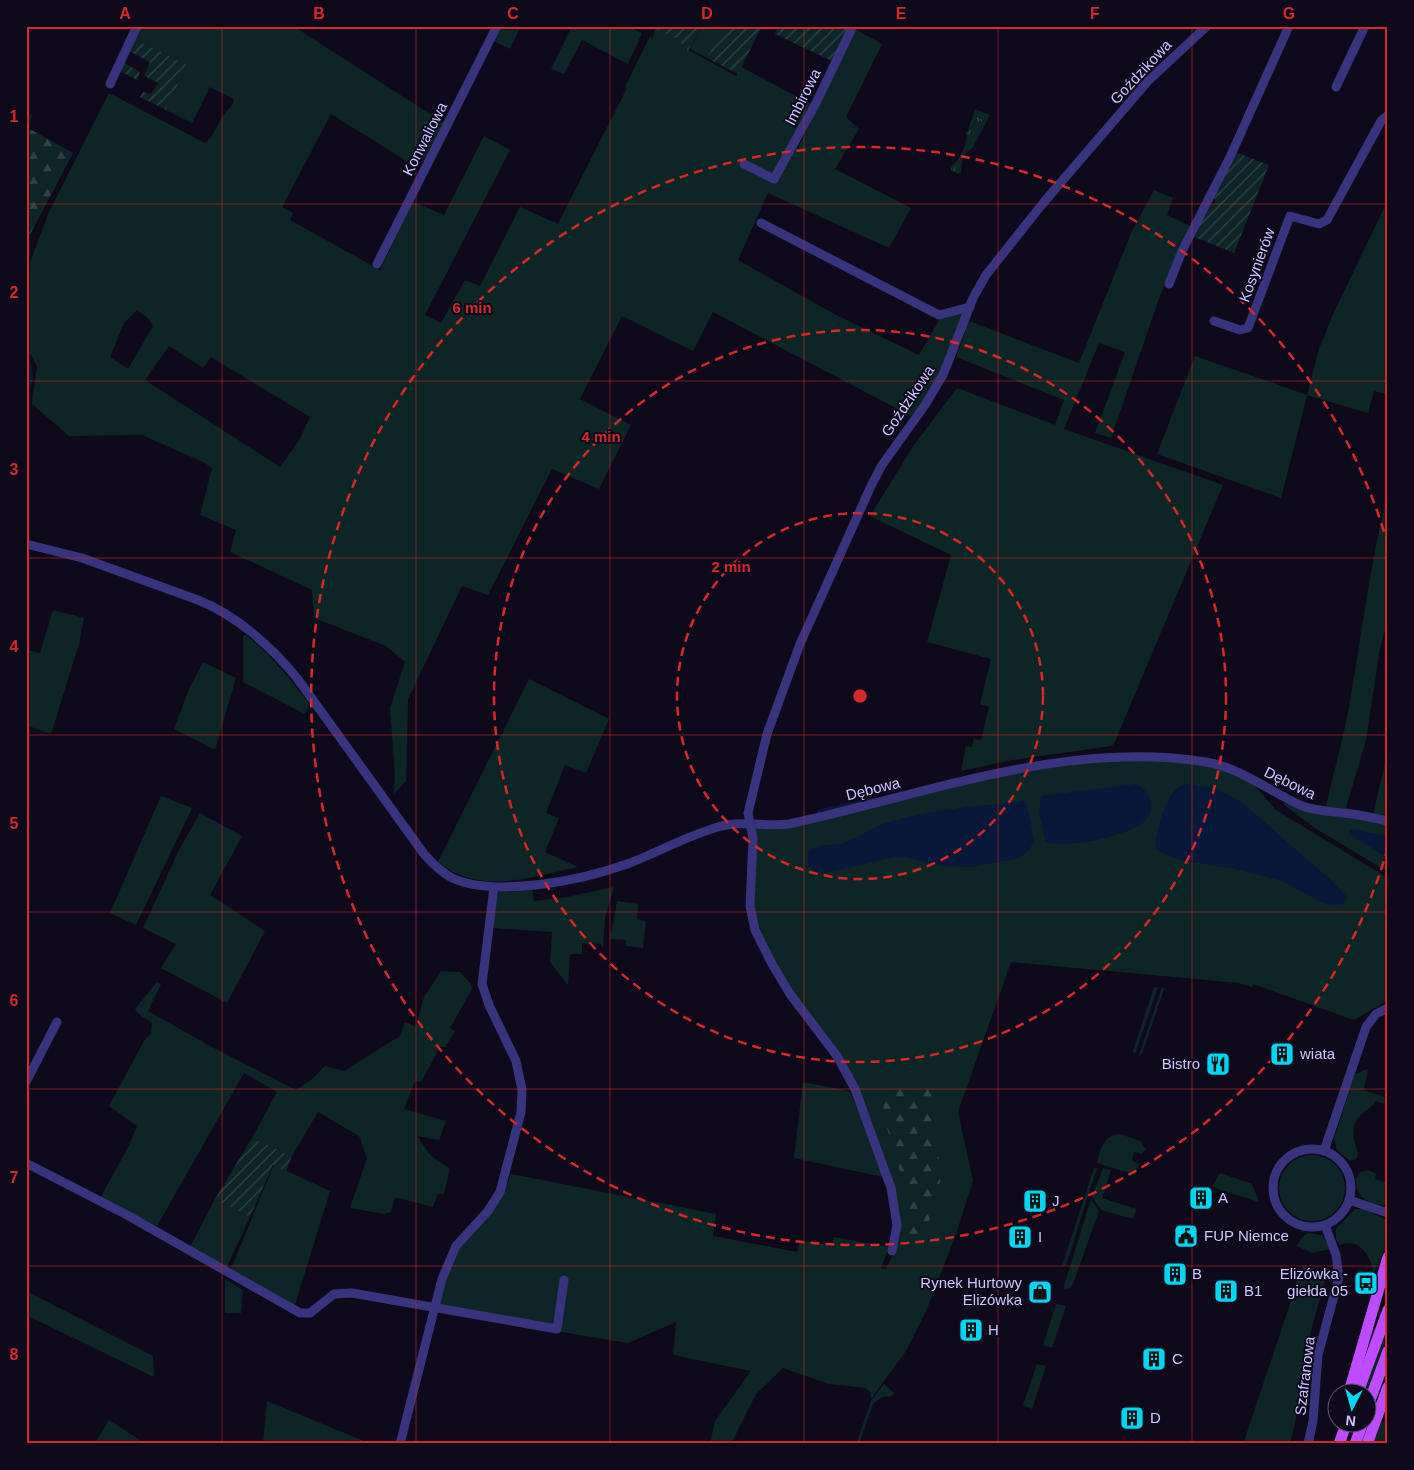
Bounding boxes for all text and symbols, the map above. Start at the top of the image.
text: A [119,5,131,22]
text: B [313,5,325,22]
text: C [507,5,519,22]
text: D [701,5,713,22]
text: E [896,5,907,22]
text: F [1090,5,1100,22]
text: G [1283,5,1295,22]
street label: Goździkowa [1107,36,1175,107]
street label: Imbirowa [781,65,824,128]
street label: Konwaliowa [399,99,451,178]
text: 1 [10,108,19,125]
street label: Kosynierów [1235,225,1278,304]
text: 2 [10,284,19,301]
text: 6 min [452,299,492,316]
street label: Goździkowa [878,362,938,439]
text: 4 min [581,428,621,445]
text: 3 [10,461,19,478]
text: 2 min [711,558,751,575]
text: 4 [10,638,19,655]
centre of rings [851,687,869,705]
street label: Dębowa [1262,763,1319,803]
street label: Dębowa [844,773,902,803]
text: 5 [10,815,19,832]
text: 6 [10,992,19,1009]
building icon: wiata [1269,1041,1295,1067]
place label: wiata [1299,1045,1336,1062]
restaurant icon: Bistro [1205,1051,1231,1077]
place label: Bistro [1162,1055,1200,1072]
text: 7 [10,1169,19,1186]
building icon: A [1188,1185,1214,1211]
building icon: J [1022,1188,1048,1214]
place label: A [1218,1189,1228,1206]
place label: J [1052,1192,1060,1209]
public building icon: FUP Niemce [1173,1223,1199,1249]
building icon: I [1007,1224,1033,1250]
place label: FUP Niemce [1204,1227,1289,1244]
place label: I [1038,1228,1042,1245]
building icon: B [1162,1261,1188,1287]
place label: B [1192,1265,1202,1282]
place label: Elizówka - giełda 05 [1280,1265,1348,1299]
bus stop icon: Elizówka - giełda 05 [1353,1270,1379,1296]
place label: Rynek Hurtowy Elizówka [920,1274,1023,1308]
building icon: B1 [1213,1278,1239,1304]
shop icon: Rynek Hurtowy Elizówka [1027,1279,1053,1305]
place label: B1 [1244,1282,1262,1299]
building icon: H [958,1317,984,1343]
place label: H [988,1321,999,1338]
street label: Szafranowa [1291,1335,1318,1416]
text: 8 [10,1346,19,1363]
building icon: C [1141,1346,1167,1372]
place label: C [1172,1350,1183,1367]
north arrow [1326,1382,1376,1432]
building icon: D [1119,1405,1145,1431]
place label: D [1150,1409,1161,1426]
text: N [1345,1412,1357,1429]

